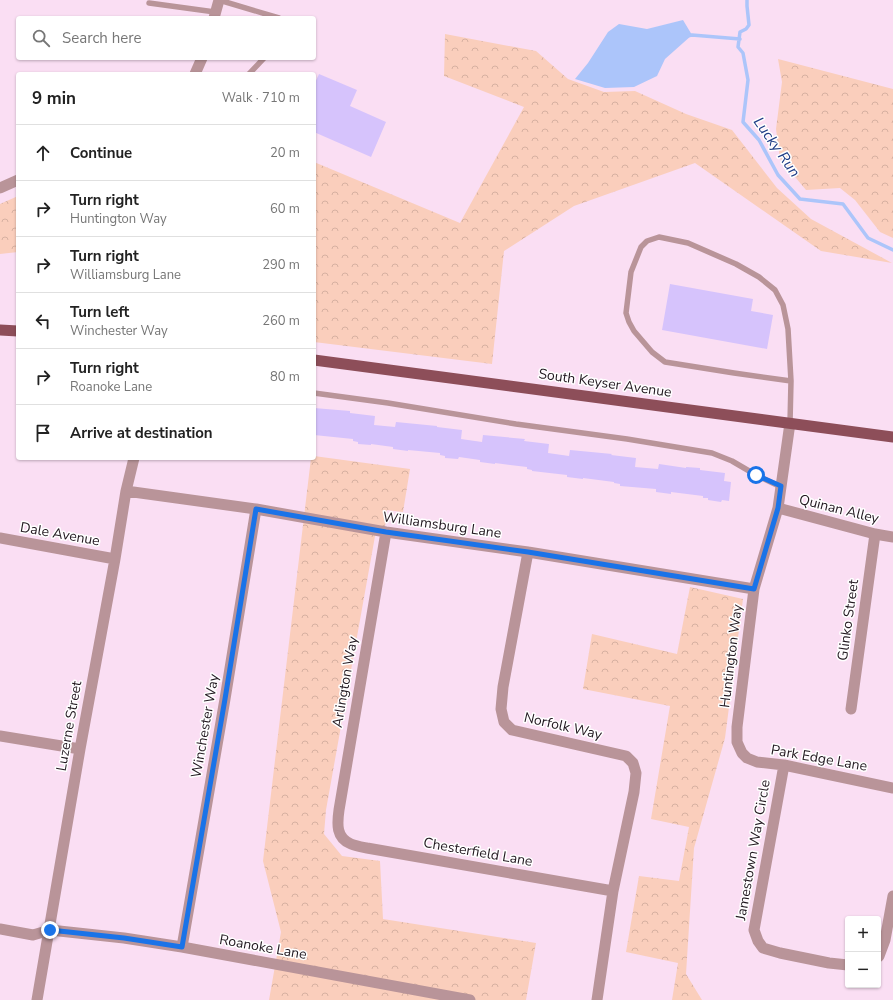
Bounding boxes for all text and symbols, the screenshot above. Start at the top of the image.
search box [16,16,316,60]
icon: search [30,27,52,49]
text: Search here [62,28,142,48]
text: 9 min [32,87,76,110]
text: Walk · 710 m [222,89,300,107]
water label: Lucky Run [749,113,805,181]
icon: ahead [32,142,54,164]
text: Continue [70,143,132,163]
text: 20 m [270,144,300,162]
text: Turn right [70,190,139,210]
icon: right [32,198,54,220]
text: 60 m [270,200,300,218]
text: Huntington Way [70,210,167,228]
text: Turn right [70,246,139,266]
icon: right [32,254,54,276]
text: 290 m [262,256,300,274]
text: Williamsburg Lane [70,266,181,284]
text: Turn left [70,302,129,322]
icon: left [32,310,54,332]
text: 260 m [262,312,300,330]
text: Winchester Way [70,322,168,340]
text: Turn right [70,358,139,378]
street label: South Keyser Avenue [537,364,673,402]
icon: right [32,366,54,388]
text: 80 m [270,368,300,386]
text: Roanoke Lane [70,378,152,396]
icon: arrive [32,422,54,444]
text: Arrive at destination [70,423,213,443]
route start [747,466,765,484]
street label: Quinan Alley [797,490,882,528]
street label: Williamsburg Lane [382,507,502,543]
street label: Dale Avenue [19,518,101,550]
street label: Glinko Street [833,578,863,662]
street label: Huntington Way [715,602,747,709]
street label: Arlington Way [328,634,362,729]
street label: Winchester Way [187,672,224,779]
street label: Luzerne Street [52,679,86,773]
street label: Norfolk Way [522,708,605,744]
street label: Park Edge Lane [769,740,869,776]
street label: Jamestown Way Circle [731,778,775,923]
street label: Chesterfield Lane [422,833,534,871]
map controls [845,916,881,988]
button: + [845,916,881,952]
route end [41,921,59,939]
street label: Roanoke Lane [218,930,308,964]
button: − [845,952,881,988]

